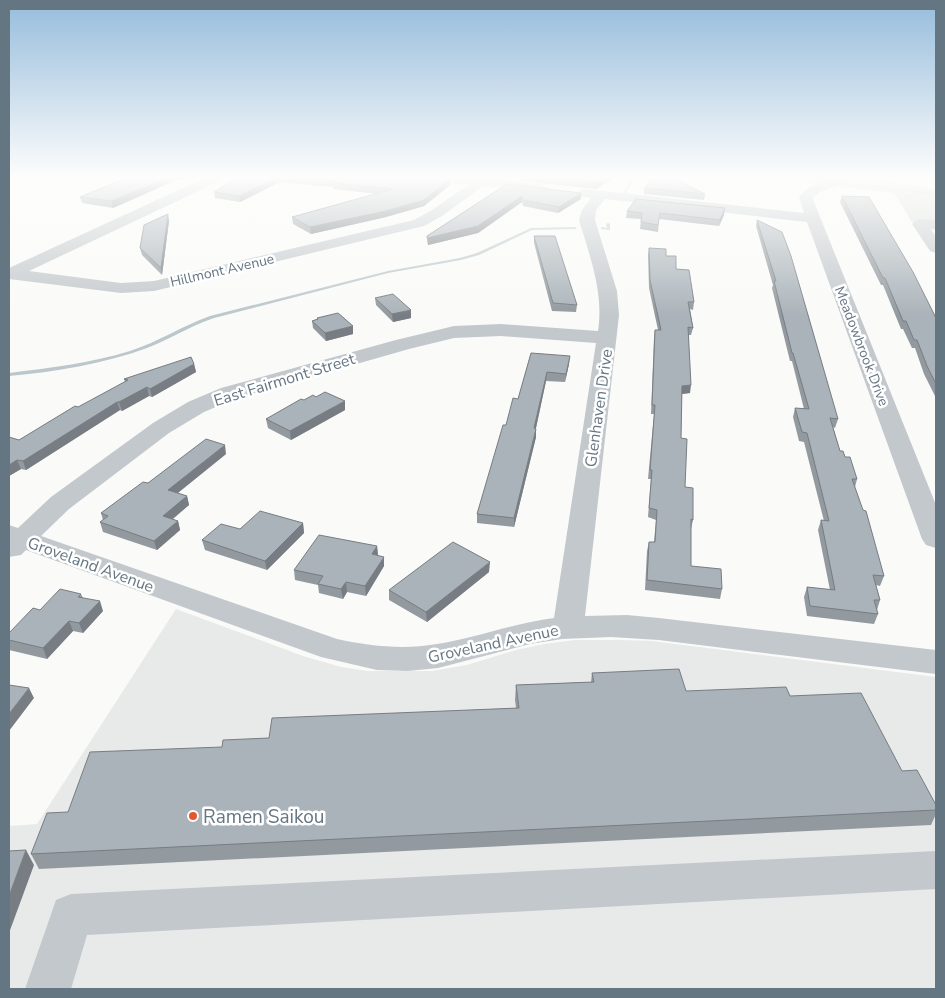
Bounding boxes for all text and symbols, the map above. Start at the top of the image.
street label: Hillmont Avenue [168,249,276,292]
street label: Meadowbrook Drive [830,284,893,409]
street label: East Fairmont Street [211,348,358,412]
street label: Glenhaven Drive [580,348,618,469]
street label: Groveland Avenue [24,532,157,598]
street label: Groveland Avenue [426,619,560,669]
place label: Ramen Saikou [203,804,324,830]
marker: Ramen Saikou [187,810,199,822]

